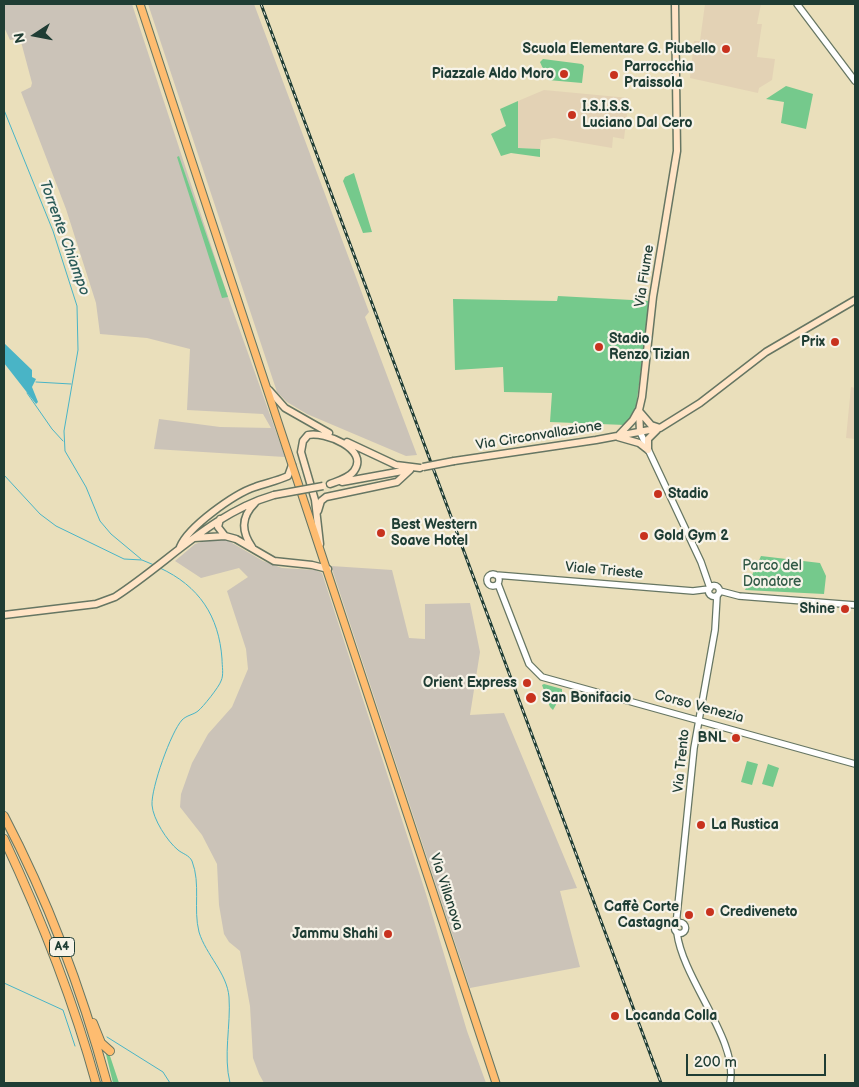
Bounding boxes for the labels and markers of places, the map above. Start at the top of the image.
place label: Scuola Elementare G. Piubello [522,41,716,57]
marker: Scuola Elementare G. Piubello [720,43,732,55]
place label: Parrocchia Praissola [624,59,693,92]
place label: Piazzale Aldo Moro [432,66,554,82]
marker: Piazzale Aldo Moro [558,68,570,80]
marker: Parrocchia Praissola [608,69,620,81]
place label: I.S.I.S.S. Luciano Dal Cero [582,99,693,132]
marker: I.S.I.S.S. Luciano Dal Cero [566,109,578,121]
place label: Stadio Renzo Tizian [609,331,690,364]
place label: Prix [801,334,825,350]
marker: Prix [829,336,841,348]
marker: Stadio Renzo Tizian [593,341,605,353]
place label: Stadio [668,486,709,502]
marker: Stadio [652,488,664,500]
place label: Best Western Soave Hotel [391,517,477,550]
marker: Best Western Soave Hotel [375,527,387,539]
place label: Gold Gym 2 [654,528,729,544]
marker: Gold Gym 2 [638,530,650,542]
place label: Shine [800,601,835,617]
marker: Shine [839,603,851,615]
place label: Orient Express [423,675,517,691]
marker: Orient Express [521,677,533,689]
place label: San Bonifacio [542,690,631,706]
marker: San Bonifacio [524,691,538,705]
place label: BNL [698,730,726,746]
marker: BNL [730,732,742,744]
place label: La Rustica [711,817,779,833]
marker: La Rustica [695,819,707,831]
place label: Caffè Corte Castagna [604,899,679,932]
place label: Crediveneto [720,904,798,920]
marker: Crediveneto [704,906,716,918]
marker: Caffè Corte Castagna [683,909,695,921]
place label: Jammu Shahi [292,926,378,942]
marker: Jammu Shahi [382,928,394,940]
place label: Locanda Colla [625,1008,717,1024]
marker: Locanda Colla [609,1010,621,1022]

